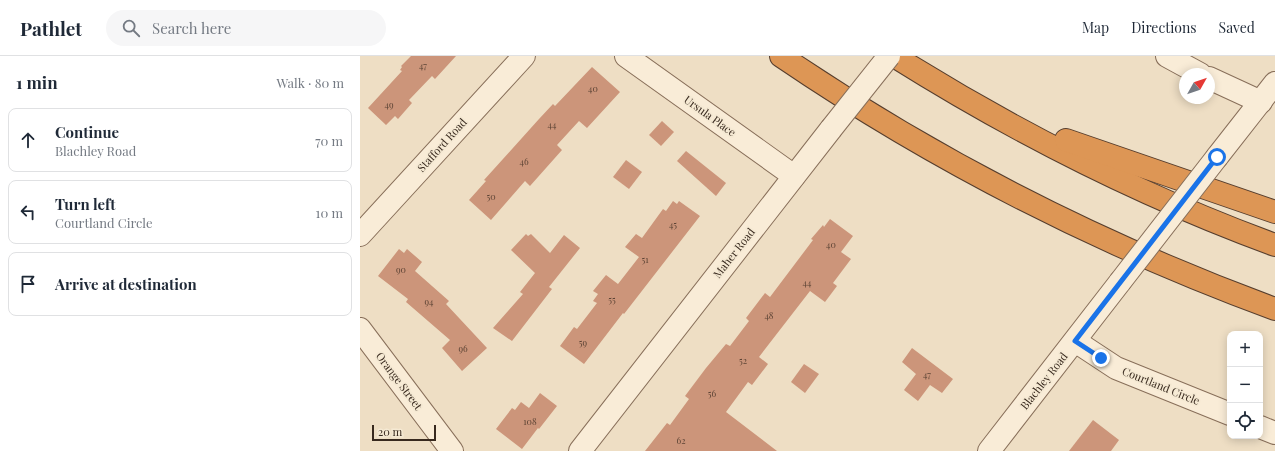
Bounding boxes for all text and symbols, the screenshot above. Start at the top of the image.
search box [106,10,386,46]
text: Pathlet [20,15,82,41]
icon: search [120,17,142,39]
text: Search here [152,18,231,38]
text: Map [1082,18,1109,37]
text: Directions [1131,18,1197,37]
text: Saved [1219,18,1255,37]
house number: 47 [419,59,427,71]
north arrow [1179,68,1215,104]
text: 1 min [16,71,58,93]
text: Walk · 80 m [276,74,344,91]
house number: 40 [588,82,598,94]
street label: Ursula Place [681,92,740,140]
house number: 49 [384,98,394,110]
street label: Stafford Road [414,114,470,175]
house number: 44 [548,118,557,130]
text: Continue [55,122,119,142]
icon: ahead [17,129,39,151]
text: 70 m [315,132,343,149]
text: Blachley Road [55,142,136,159]
route start [1208,148,1226,166]
house number: 46 [519,155,529,167]
house number: 50 [486,190,496,202]
text: Turn left [55,194,116,214]
icon: left [17,201,39,223]
text: 10 m [316,204,343,221]
text: Courtland Circle [55,214,153,231]
house number: 45 [669,218,677,230]
street label: Maher Road [709,224,758,281]
house number: 40 [826,238,836,250]
house number: 51 [641,253,649,265]
house number: 90 [396,263,406,275]
icon: arrive [17,273,39,295]
text: Arrive at destination [55,274,197,294]
house number: 44 [803,276,812,288]
house number: 55 [608,293,616,305]
house number: 94 [424,295,434,307]
house number: 48 [764,309,774,321]
map controls [1227,331,1263,439]
button: + [1227,331,1263,367]
house number: 59 [579,336,588,348]
house number: 96 [458,342,468,354]
street label: Orange Street [373,349,426,413]
street label: Blachley Road [1017,349,1071,412]
route end [1092,349,1110,367]
house number: 52 [739,354,747,366]
street label: Courtland Circle [1120,363,1203,408]
button: − [1227,367,1263,403]
house number: 47 [923,368,931,380]
house number: 56 [708,387,717,399]
button: locate [1227,403,1263,439]
house number: 108 [523,415,537,427]
scale bar [372,423,436,442]
text: 20 m [378,424,402,439]
house number: 62 [677,434,685,446]

